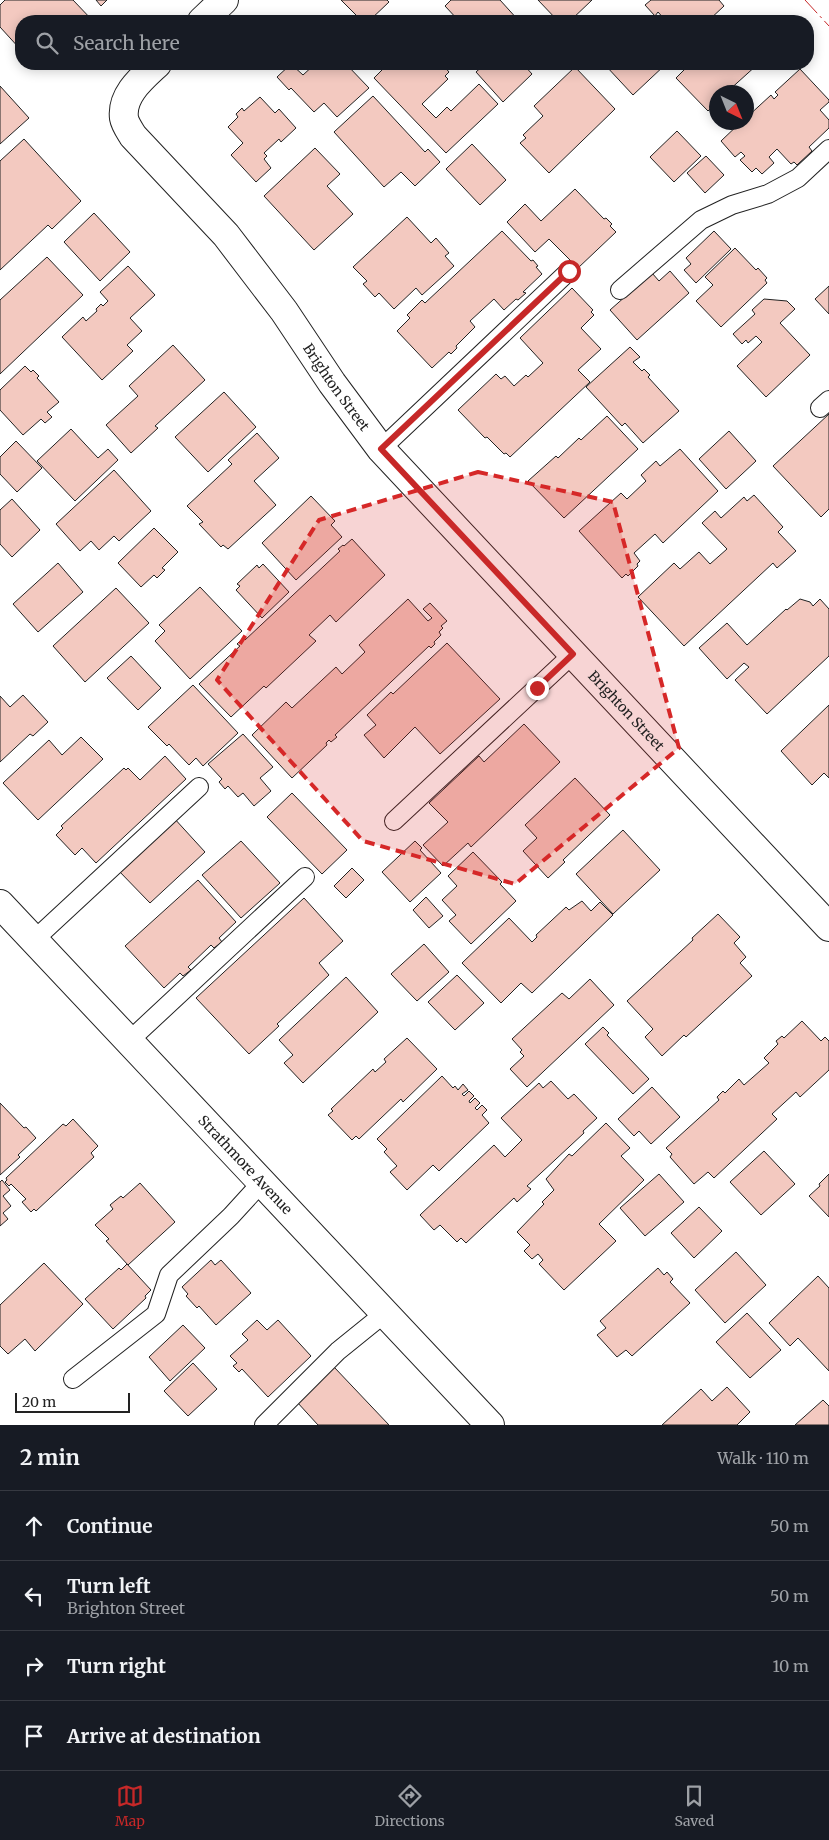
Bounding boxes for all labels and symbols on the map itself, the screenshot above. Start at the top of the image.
north arrow [709,85,754,130]
route start [558,260,581,283]
street label: Brighton Street [299,340,374,435]
street label: Brighton Street [584,667,669,755]
route end [526,677,549,700]
street label: Strathmore Avenue [194,1111,296,1218]
scale bar [15,1390,130,1413]

